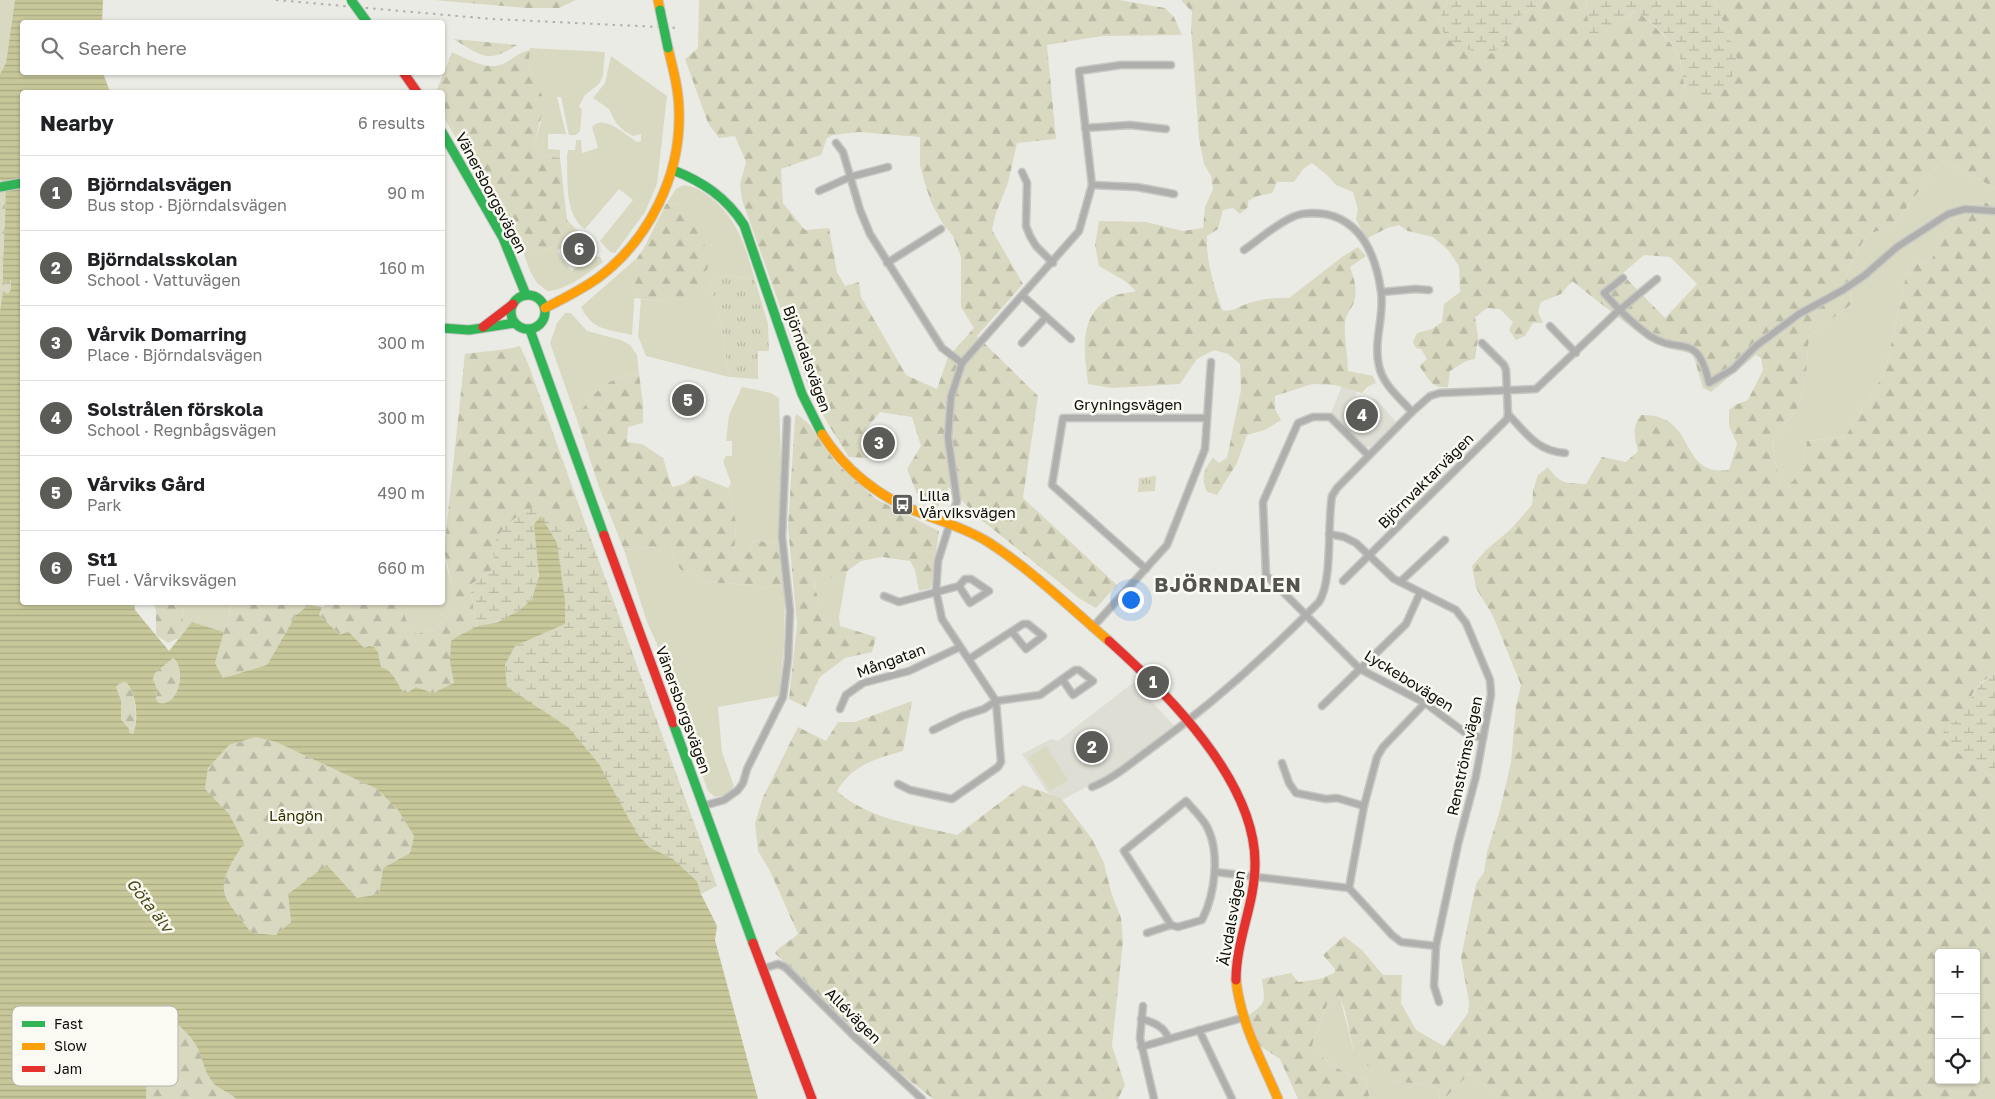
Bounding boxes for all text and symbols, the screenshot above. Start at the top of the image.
search box [20,20,445,75]
icon: search [38,34,66,62]
text: Search here [78,36,187,59]
text: Nearby [40,110,114,136]
text: 6 results [358,113,425,133]
street label: Vänersborgsvägen [452,129,531,256]
text: Björndalsvägen [87,172,232,195]
text: 1 [52,183,60,203]
text: 90 m [387,183,425,203]
text: Bus stop · Björndalsvägen [87,195,287,215]
pin: 6 [563,230,595,268]
text: Björndalsskolan [87,247,237,270]
text: 2 [51,258,61,278]
text: 160 m [379,258,425,278]
text: School · Vattuvägen [87,270,241,290]
street label: Björndalsvägen [780,303,836,415]
text: Vårvik Domarring [87,322,246,345]
text: 3 [51,333,61,353]
text: 300 m [378,333,425,353]
text: Place · Björndalsvägen [87,345,262,365]
pin: 5 [672,381,704,419]
street label: Gryningsvägen [1074,395,1182,413]
pin: 4 [1346,396,1378,434]
text: Solstrålen förskola [87,397,263,420]
text: 4 [51,408,61,428]
text: 300 m [378,408,425,428]
text: School · Regnbågsvägen [87,420,276,440]
pin: 3 [863,424,895,462]
street label: Björnvaktarvägen [1374,429,1477,532]
text: Vårviks Gård [87,472,205,495]
text: 5 [51,483,61,503]
text: 490 m [377,483,425,503]
place label: Lilla Vårviksvägen [919,486,1016,521]
bus stop icon: Lilla Vårviksvägen [891,493,915,517]
text: Park [87,495,122,515]
text: St1 [87,547,117,570]
text: 6 [51,558,61,578]
text: 660 m [378,558,425,578]
text: Fuel · Vårviksvägen [87,570,237,590]
district label: BJÖRNDALEN [1154,572,1302,596]
your location [1118,587,1144,613]
street label: Mångatan [854,639,927,681]
street label: Vänersborgsvägen [653,643,715,776]
street label: Lyckebovägen [1361,645,1458,715]
pin: 1 [1137,663,1169,701]
street label: Renströmsvägen [1443,694,1485,817]
pin: 2 [1076,728,1108,766]
park label: Långön [269,806,323,824]
street label: Älvdalsvägen [1214,869,1248,967]
water label: Göta älv [123,874,179,938]
map controls [1935,949,1980,1084]
button: + [1935,949,1980,994]
street label: Allévägen [822,984,885,1047]
button: − [1935,994,1980,1039]
legend [12,1006,178,1086]
text: Fast [54,1015,83,1032]
text: Slow [54,1037,87,1054]
button: locate [1935,1039,1980,1084]
text: Jam [54,1060,82,1077]

